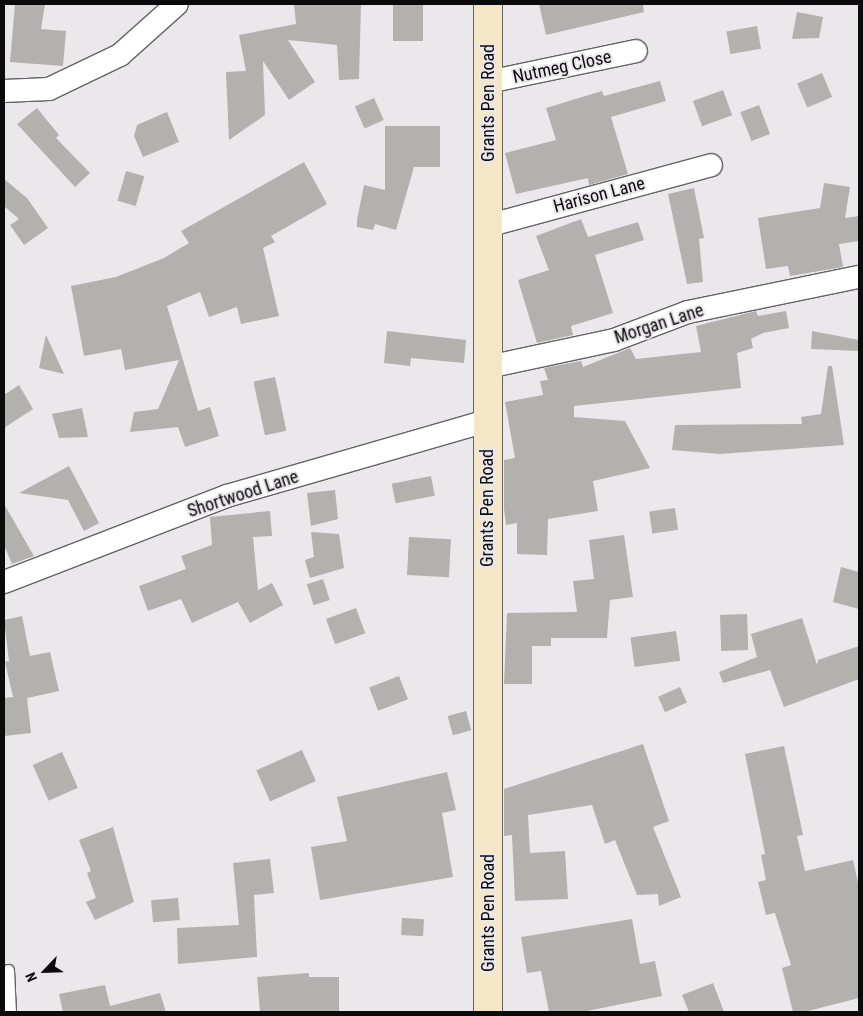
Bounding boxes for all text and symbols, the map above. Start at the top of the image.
street label: Grants Pen Road [477,44,499,162]
street label: Nutmeg Close [511,46,613,88]
street label: Harison Lane [551,172,647,218]
street label: Morgan Lane [612,299,706,349]
street label: Grants Pen Road [476,449,498,567]
street label: Shortwood Lane [185,466,301,522]
street label: Grants Pen Road [477,854,499,972]
north arrow [20,946,70,996]
text: N [22,970,40,984]

